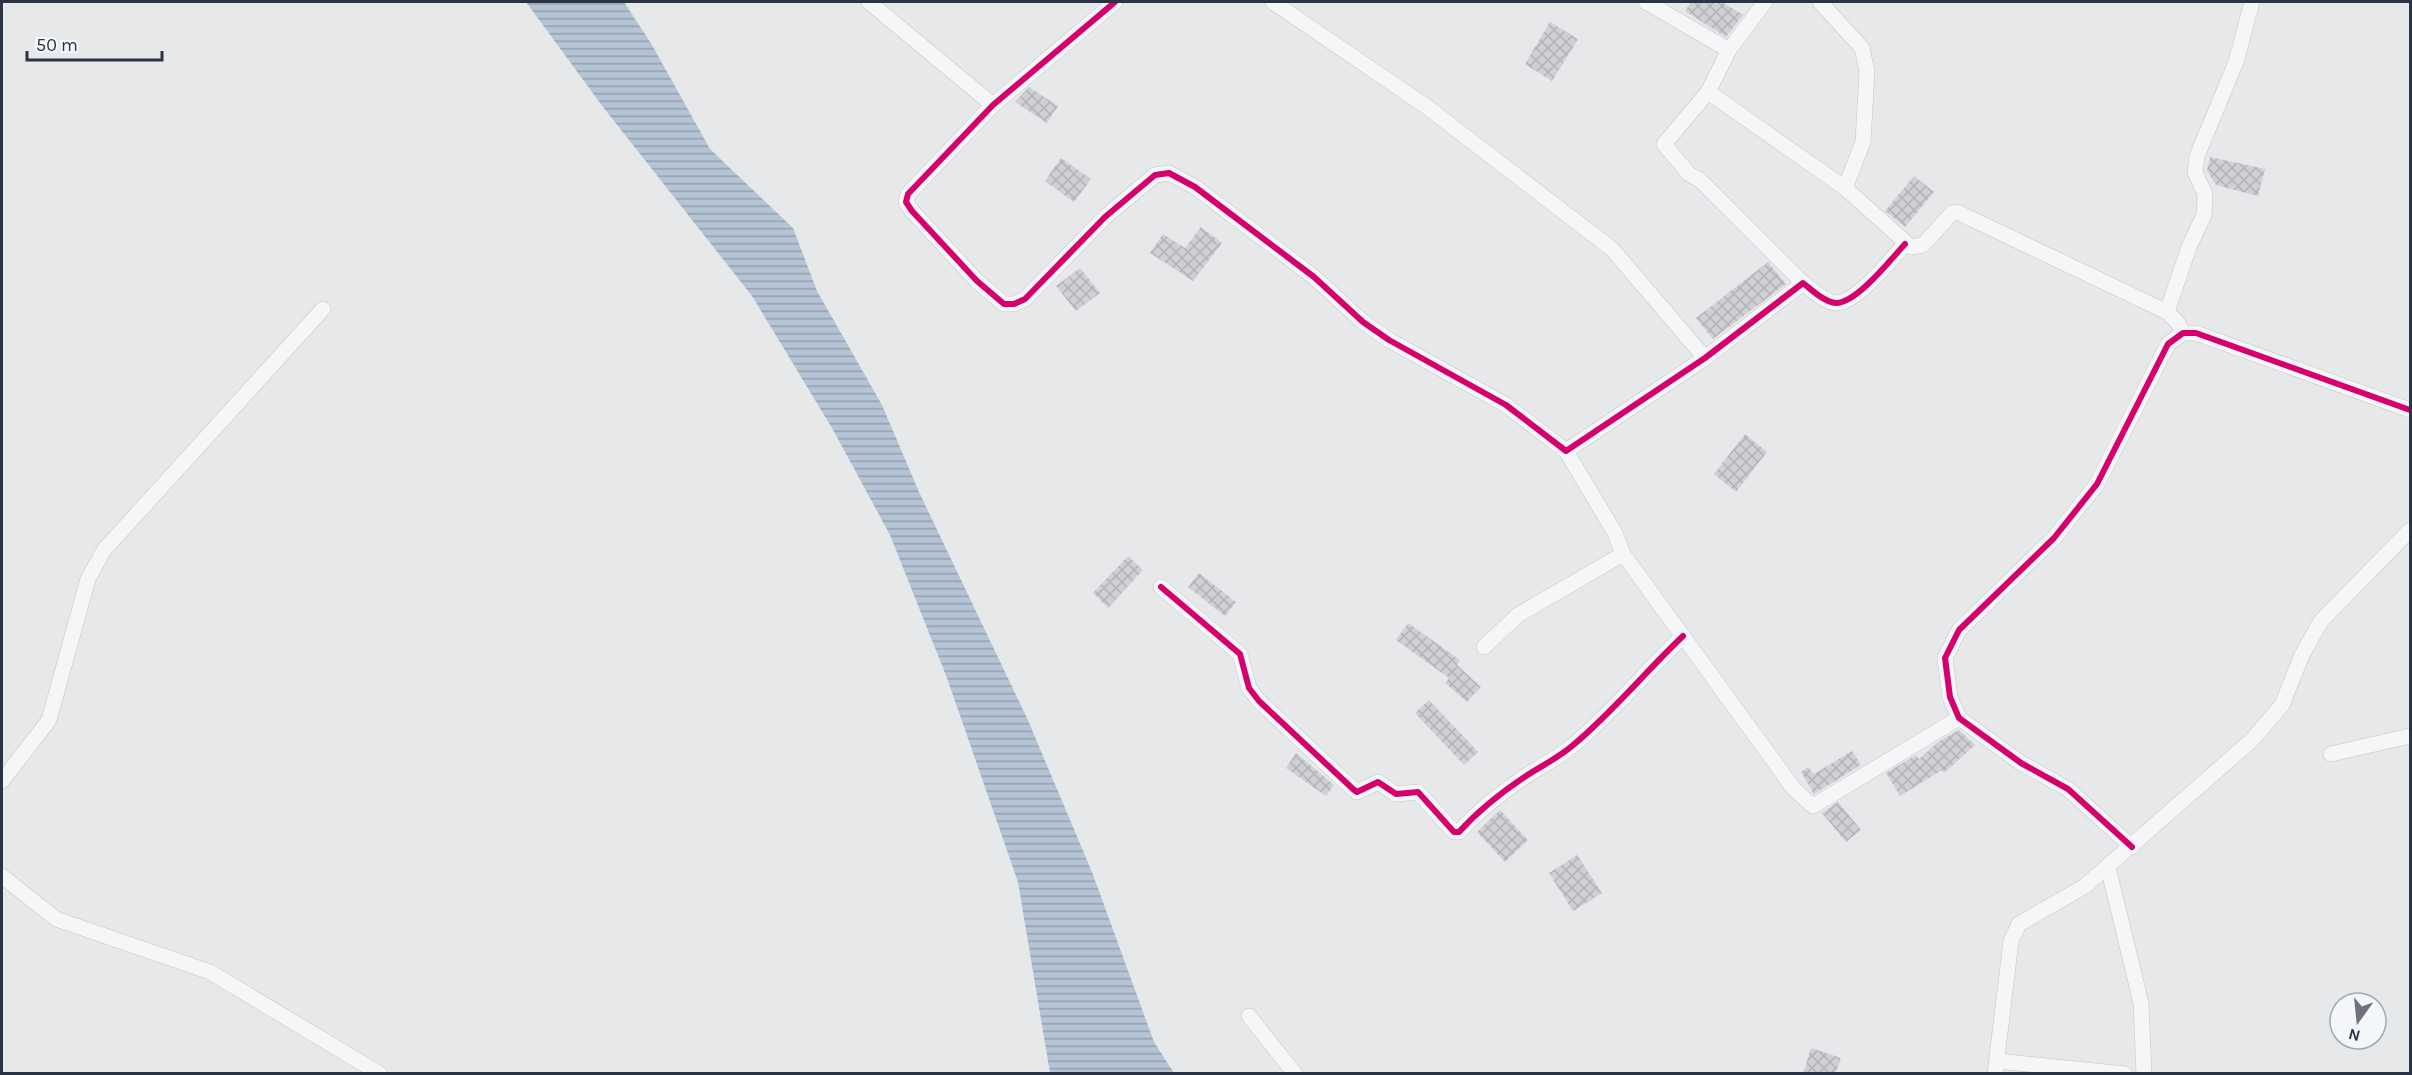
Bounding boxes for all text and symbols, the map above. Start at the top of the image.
scale bar [27,24,162,62]
text: 50 m [36,34,78,56]
north arrow [2328,991,2388,1051]
text: N [2346,1024,2362,1046]

